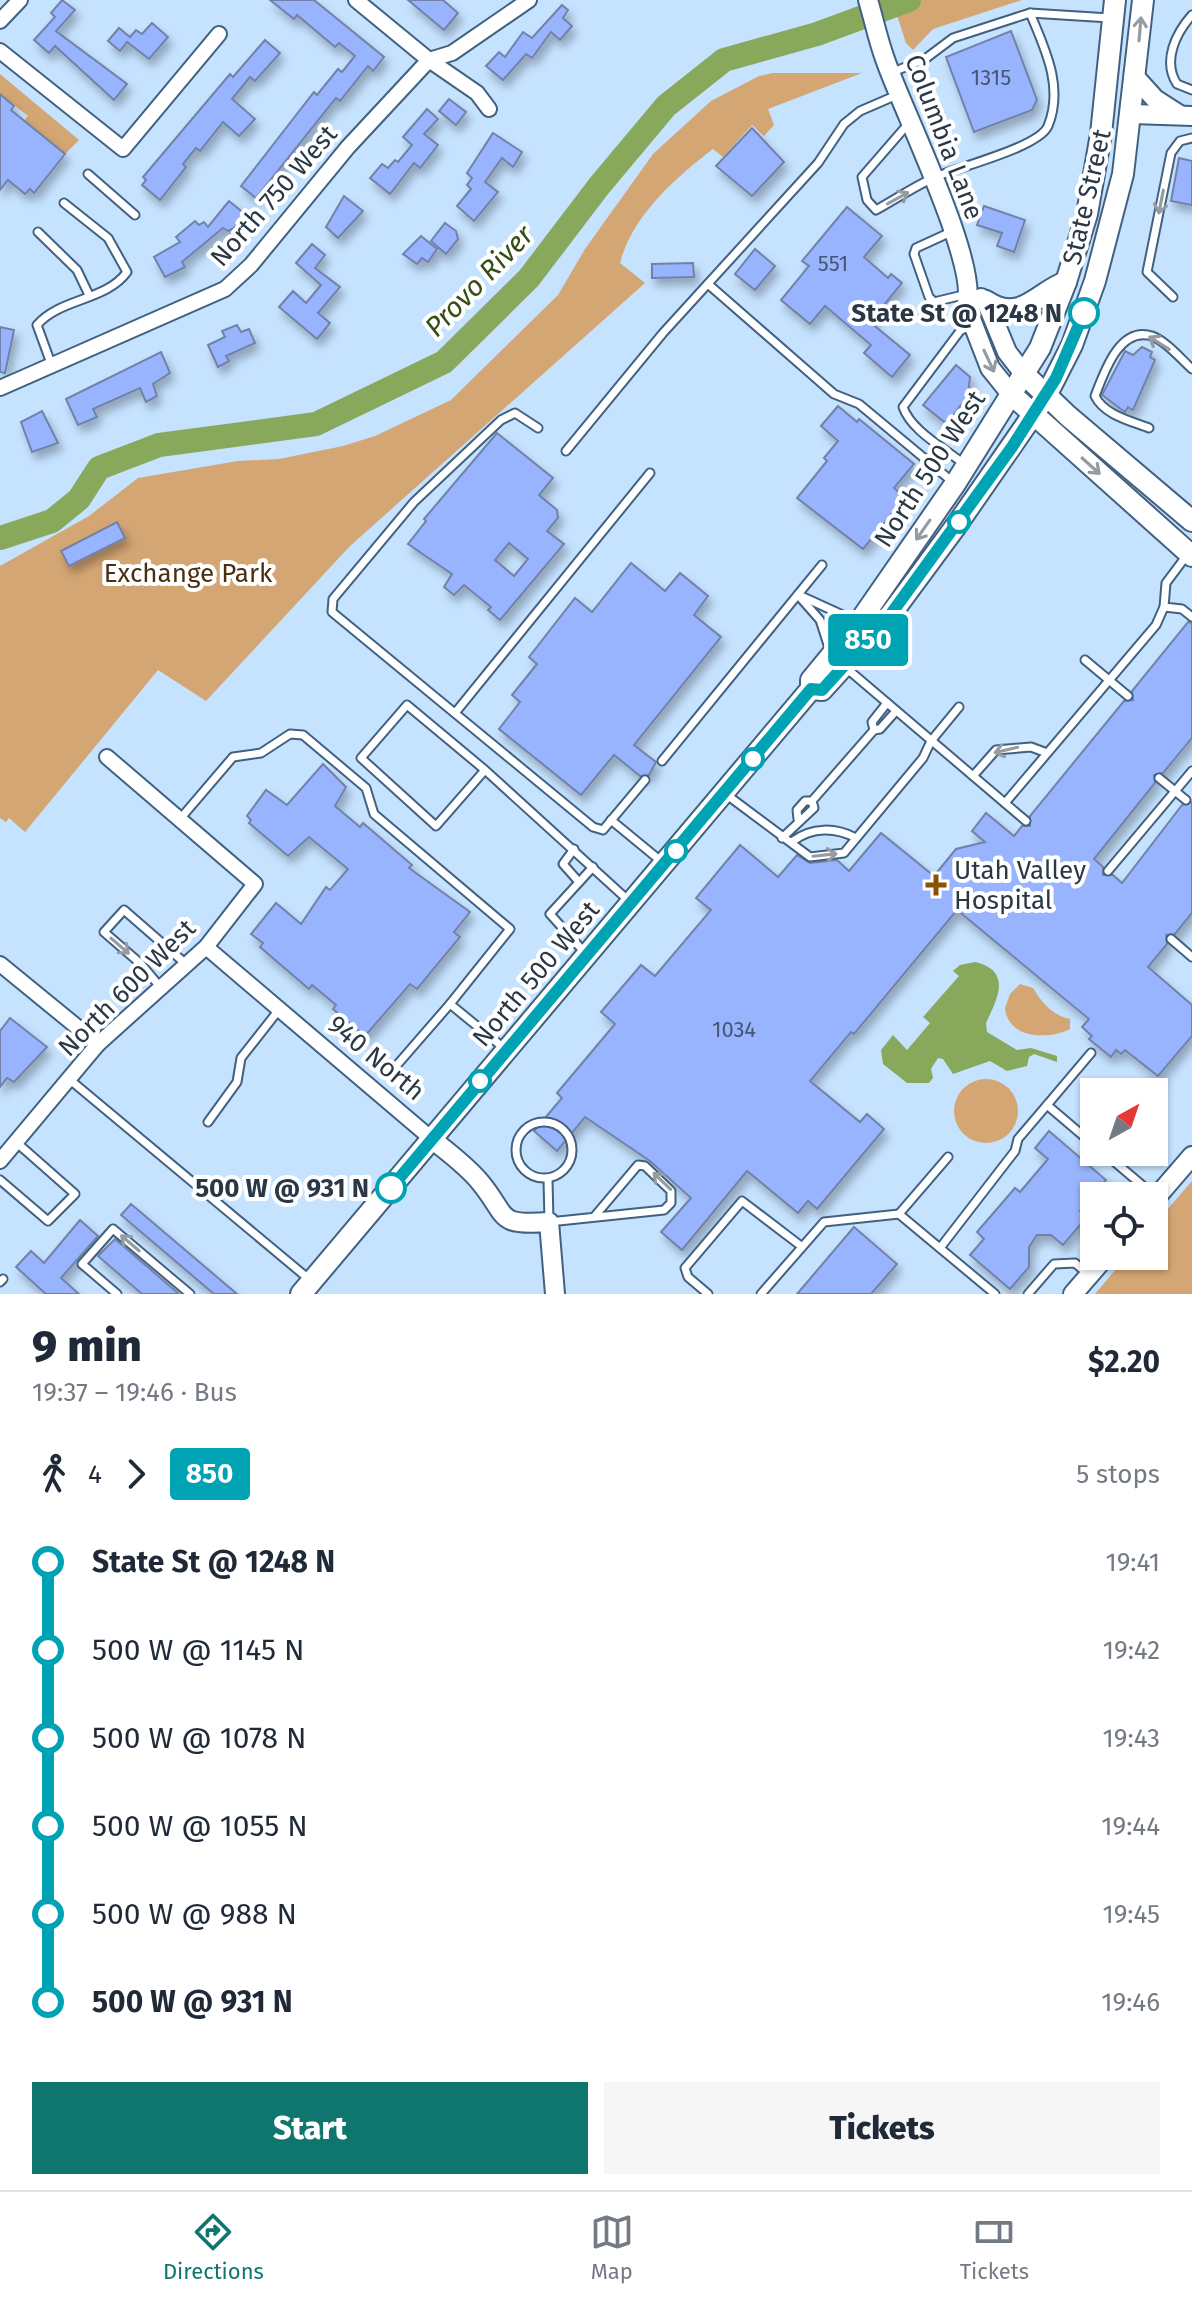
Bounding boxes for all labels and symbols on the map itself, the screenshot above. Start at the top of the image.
one-way arrow [1133,16,1148,43]
street label: Columbia Lane [898,50,990,224]
house number: 1315 [971,64,1011,91]
street label: North 750 West [204,119,344,273]
street label: State Street [1056,126,1118,268]
one-way arrow [1152,189,1167,214]
one-way arrow [885,190,909,205]
water label: Provo River [418,218,541,343]
house number: 551 [818,250,848,277]
place label: State St @ 1248 N [851,298,1062,329]
marker: State St @ 1248 N [1069,298,1099,328]
one-way arrow [1148,335,1170,351]
one-way arrow [982,348,997,372]
street label: North 500 West [868,384,992,553]
one-way arrow [1081,457,1101,475]
unlabelled marker [948,511,970,533]
one-way arrow [915,518,931,540]
park label: Exchange Park [104,558,273,589]
line badge: 850 [822,614,914,666]
one-way arrow [993,743,1019,758]
unlabelled marker [742,748,764,770]
unlabelled marker [665,840,687,862]
one-way arrow [811,847,838,862]
place label: Utah Valley Hospital [954,855,1086,916]
marker: Utah Valley Hospital [925,874,947,896]
street label: North 500 West [466,894,606,1053]
street label: North 600 West [52,913,202,1063]
one-way arrow [110,936,130,954]
street label: 940 North [322,1009,430,1107]
house number: 1034 [712,1016,756,1043]
unlabelled marker [469,1070,491,1092]
north arrow [1080,1078,1168,1166]
one-way arrow [652,1172,672,1192]
place label: 500 W @ 931 N [195,1173,369,1204]
marker: 500 W @ 931 N [376,1173,406,1203]
one-way arrow [120,1235,141,1253]

